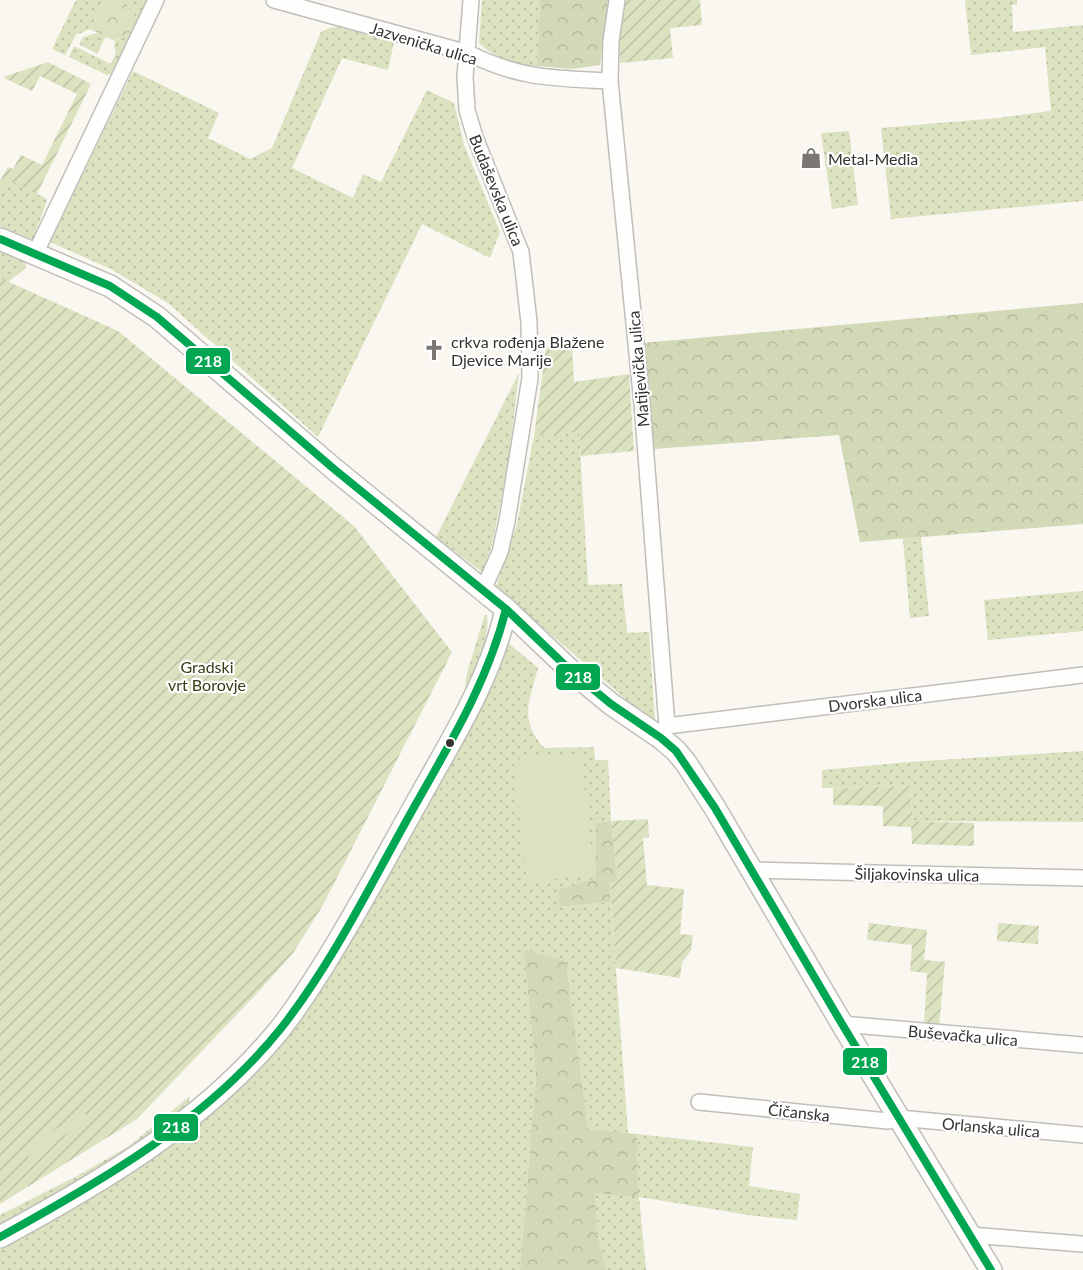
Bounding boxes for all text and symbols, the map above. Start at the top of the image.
street label: Jazvenička ulica [368,18,480,68]
street label: Budaševska ulica [466,131,528,249]
shop icon: Metal-Media [799,146,823,170]
place label: Metal-Media [828,149,918,168]
street label: Matijevička ulica [623,310,653,428]
place label: crkva rođenja Blažene Djevice Marije [451,332,604,369]
church icon: crkva rođenja Blažene Djevice Marije [422,338,446,362]
line badge: 218 [185,347,231,375]
text: 218 [194,351,222,370]
park label: Gradski vrt Borovje [168,657,246,694]
line badge: 218 [555,663,601,691]
text: 218 [564,667,592,686]
street label: Dvorska ulica [827,685,923,715]
unlabelled marker [444,737,456,749]
street label: Šiljakovinska ulica [854,863,980,885]
street label: Buševačka ulica [907,1021,1019,1049]
line badge: 218 [842,1047,888,1076]
text: 218 [851,1052,879,1071]
street label: Čičanska [767,1099,831,1125]
line badge: 218 [153,1113,199,1142]
street label: Orlanska ulica [941,1113,1041,1141]
text: 218 [162,1117,190,1136]

